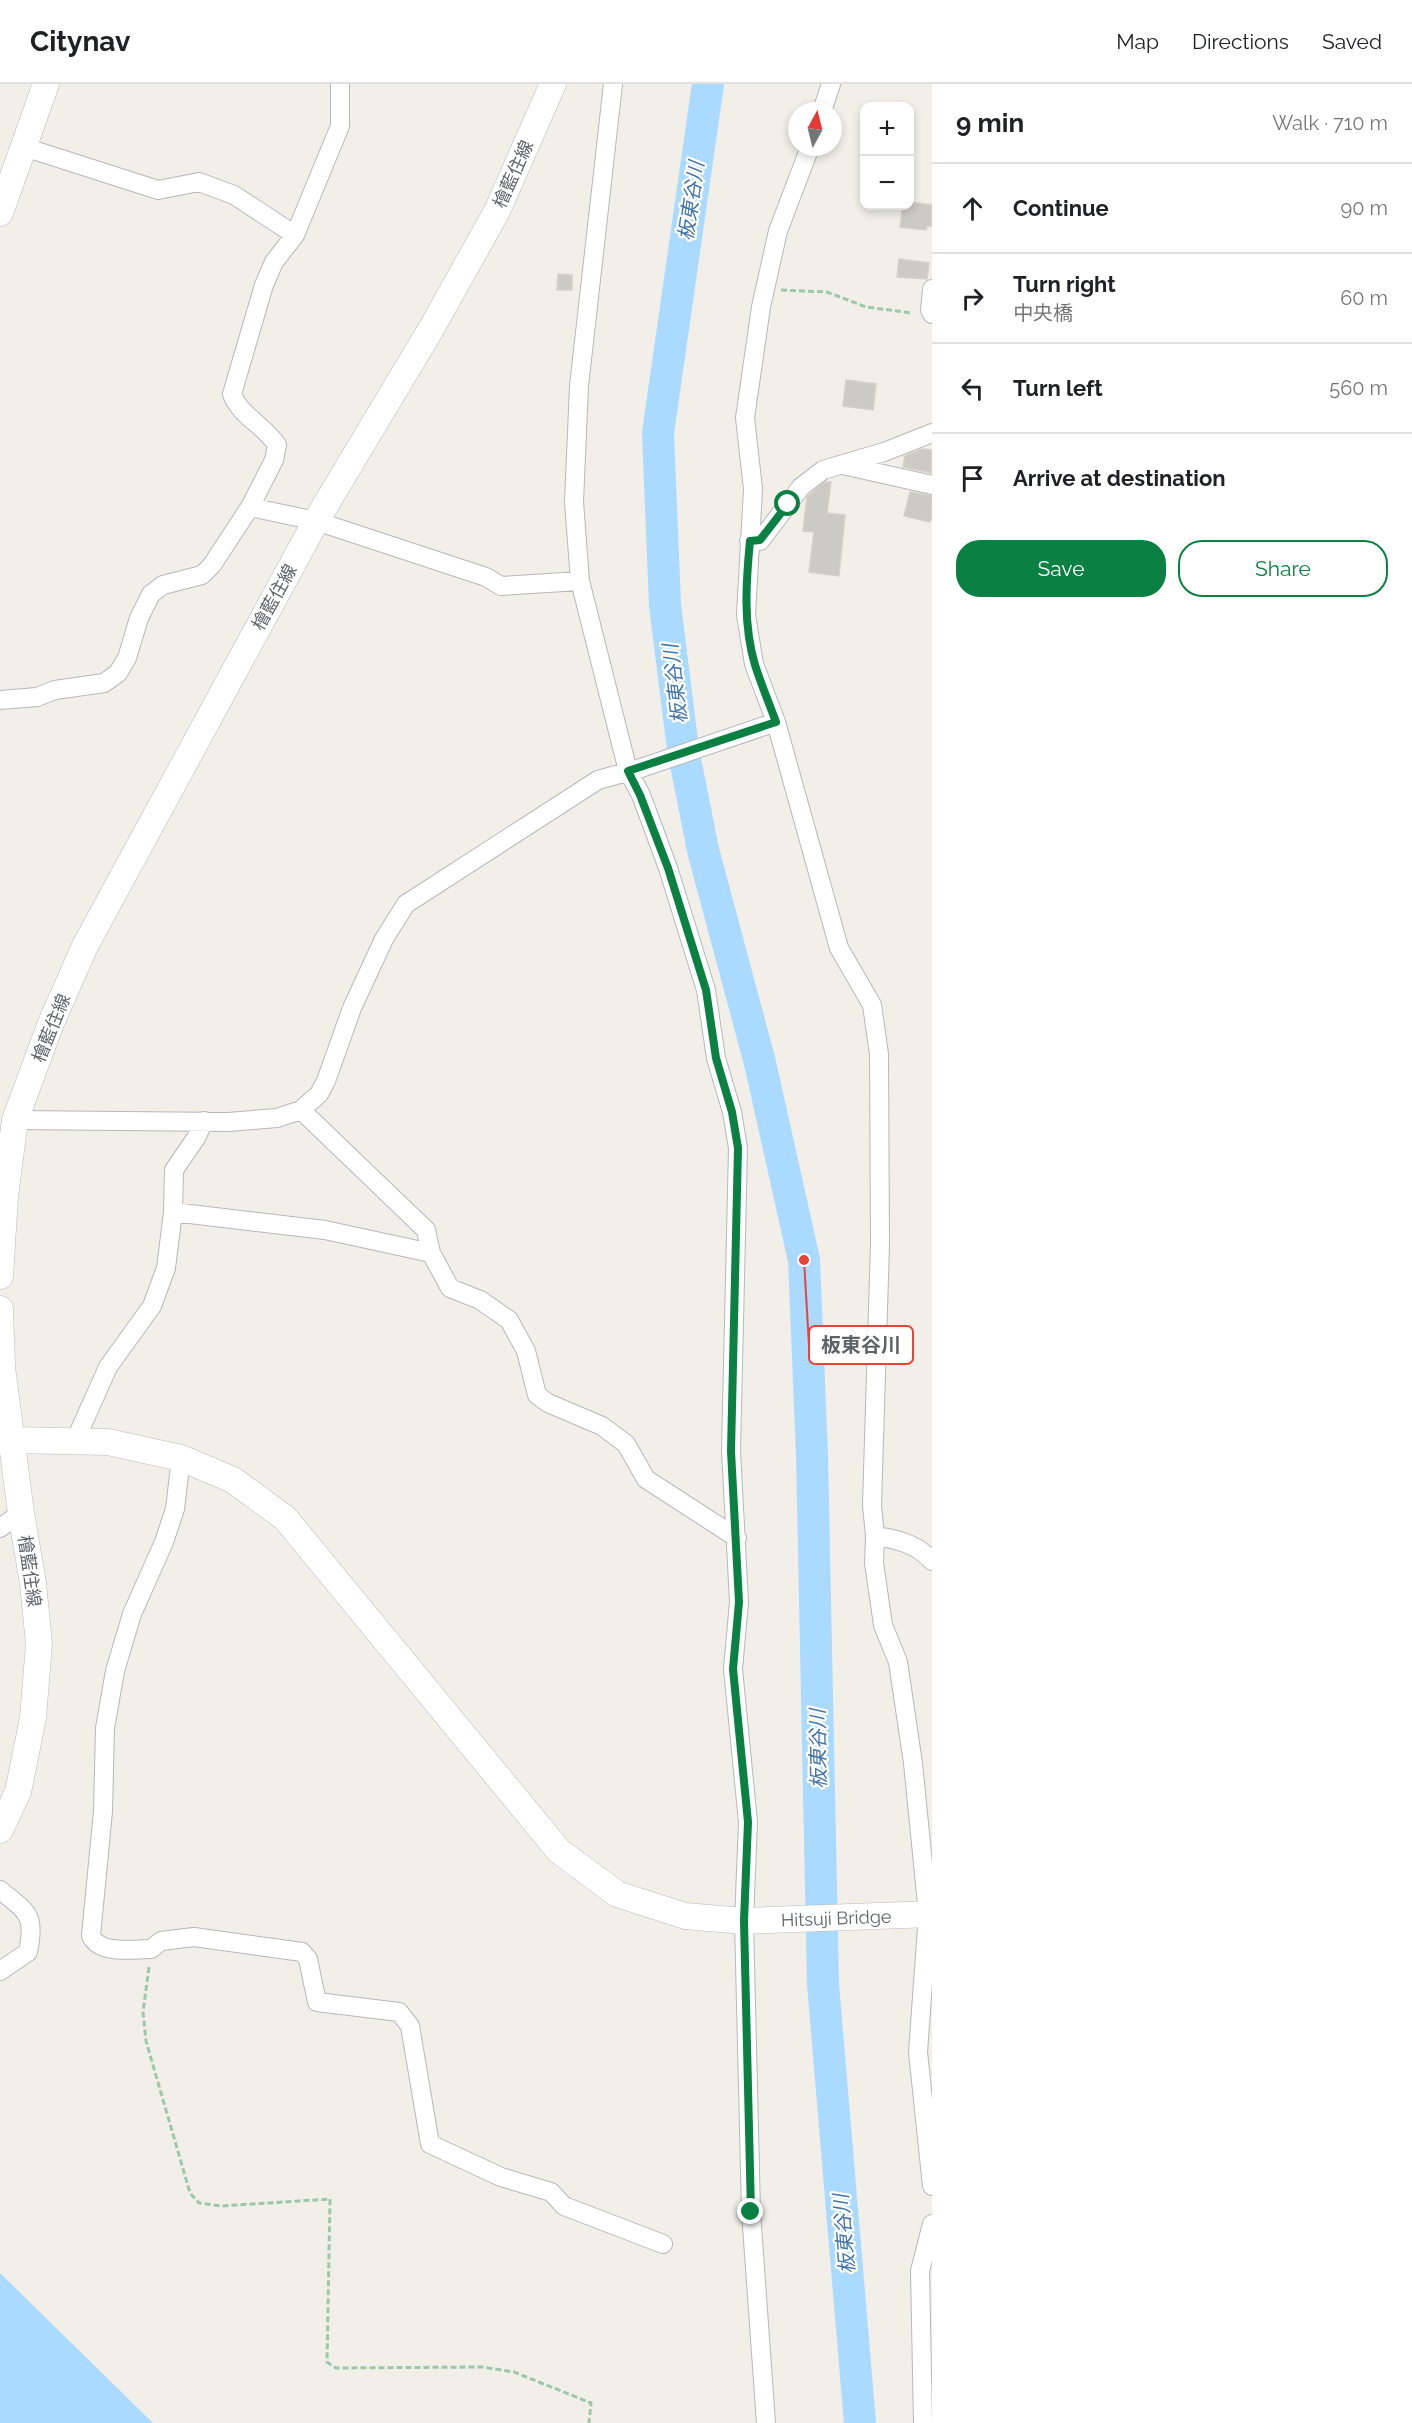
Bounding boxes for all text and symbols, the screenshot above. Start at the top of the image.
text: Citynav [30,25,130,58]
text: Map [1116,29,1159,54]
text: Directions [1192,29,1289,54]
text: Saved [1322,29,1382,54]
north arrow [788,102,842,156]
map controls [860,102,914,210]
button: + [860,102,914,156]
text: 9 min [956,108,1024,138]
text: Walk · 710 m [1272,111,1388,135]
street label: 檜藍住線 [489,137,537,211]
button: − [860,156,914,210]
water label: 板東谷川 [674,158,709,242]
icon: ahead [956,192,989,225]
text: Continue [1013,195,1109,221]
text: 90 m [1341,196,1388,220]
text: Turn right [1013,271,1116,297]
icon: right [956,282,989,315]
text: 60 m [1340,286,1388,310]
text: 中央橋 [1013,301,1073,325]
icon: left [956,372,989,405]
text: Turn left [1013,375,1103,401]
text: 560 m [1329,376,1388,400]
icon: arrive [956,462,989,495]
text: Arrive at destination [1013,465,1226,491]
route start [774,490,800,516]
button: Save [956,540,1166,597]
button: Share [1178,540,1388,597]
street label: 檜藍住線 [247,560,301,634]
water label: 板東谷川 [658,641,692,725]
street label: 檜藍住線 [28,991,74,1065]
callout: 板東谷川 [809,1326,913,1364]
text: 板東谷川 [821,1333,901,1357]
street label: 檜藍住線 [15,1534,45,1608]
water label: 板東谷川 [805,1707,831,1789]
street label: Hitsuji Bridge [781,1905,892,1930]
water label: 板東谷川 [828,2191,859,2275]
route end [737,2198,763,2224]

